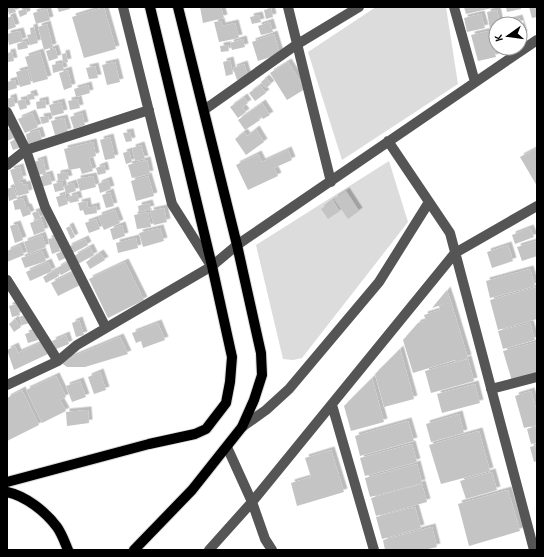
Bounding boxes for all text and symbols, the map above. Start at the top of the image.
north arrow [488,16,528,56]
text: K [493,33,505,43]

